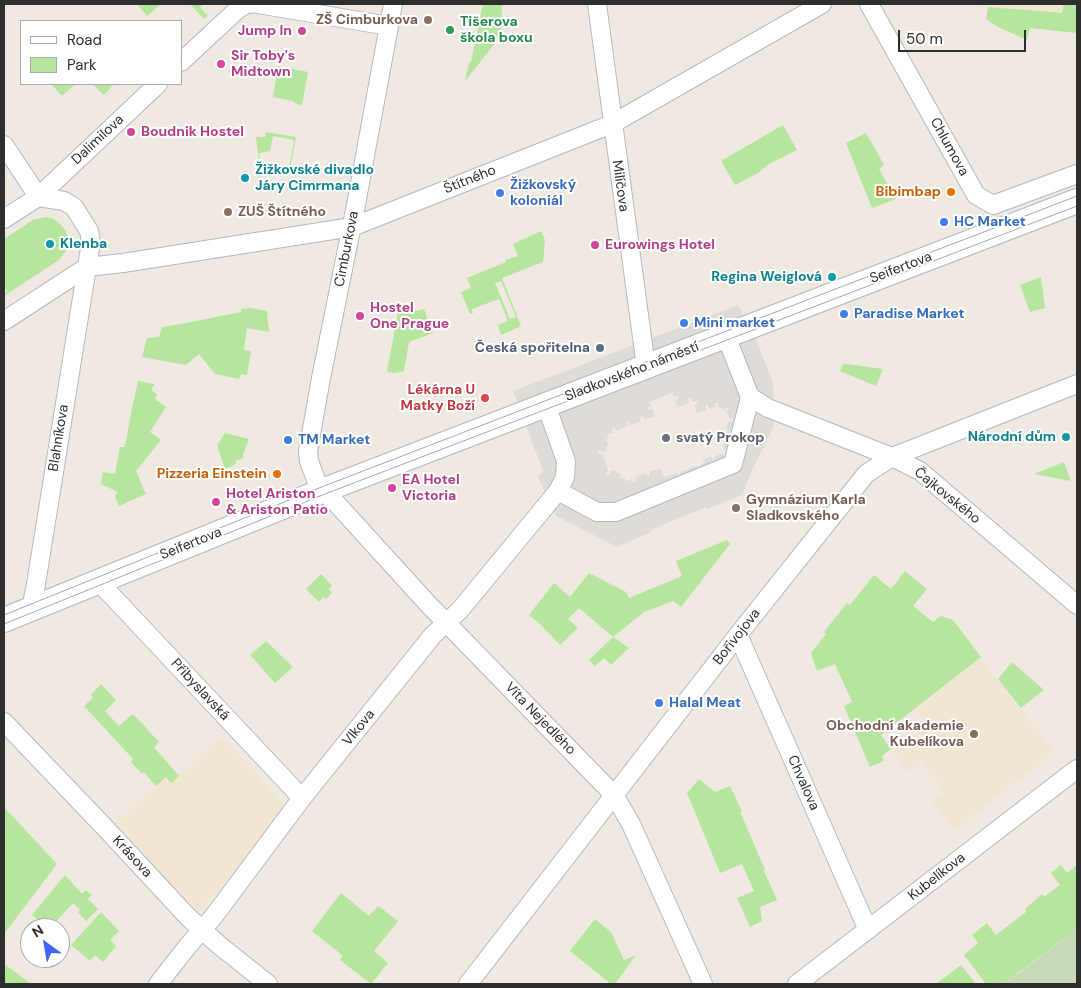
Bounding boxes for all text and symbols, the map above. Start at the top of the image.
place label: ZŠ Cimburkova [316,12,418,28]
marker: ZŠ Cimburkova [422,14,434,26]
place label: Tišerova škola boxu [460,14,533,46]
legend [20,20,182,85]
scale bar [901,20,1028,52]
place label: Jump In [238,23,292,39]
marker: Tišerova škola boxu [444,24,456,36]
marker: Jump In [296,25,308,37]
text: 50 m [906,29,943,49]
text: Road [67,30,102,50]
place label: Sir Toby's Midtown [231,48,295,80]
text: Park [67,55,97,75]
marker: Sir Toby's Midtown [215,58,227,70]
street label: Dalimilova [68,112,128,168]
street label: Chlumova [926,115,972,179]
place label: Boudnik Hostel [141,124,244,140]
marker: Boudnik Hostel [125,126,137,138]
street label: Milíčova [608,159,632,213]
place label: Žižkovské divadlo Járy Cimrmana [255,162,374,194]
street label: Štítného [442,162,498,198]
marker: Žižkovské divadlo Járy Cimrmana [239,172,251,184]
place label: Žižkovský koloniál [510,177,576,210]
place label: Bibimbap [876,184,941,200]
marker: Bibimbap [945,186,957,198]
marker: Žižkovský koloniál [494,187,506,199]
place label: ZUŠ Štítného [238,204,326,220]
marker: ZUŠ Štítného [222,206,234,218]
street label: Cimburkova [331,210,363,288]
place label: HC Market [954,214,1026,230]
marker: HC Market [938,216,950,228]
place label: Klenba [60,236,107,252]
place label: Eurowings Hotel [605,237,715,253]
marker: Klenba [44,238,56,250]
marker: Eurowings Hotel [589,239,601,251]
street label: Seifertova [868,249,934,287]
place label: Regina Weiglová [711,269,822,285]
marker: Regina Weiglová [826,271,838,283]
place label: Hostel One Prague [370,300,449,332]
place label: Paradise Market [854,306,965,322]
marker: Paradise Market [838,308,850,320]
marker: Hostel One Prague [354,310,366,322]
place label: Mini market [694,315,775,331]
marker: Mini market [678,317,690,329]
street label: Sladkovského náměstí [563,339,701,405]
place label: Česká spořitelna [475,340,590,356]
marker: Česká spořitelna [594,342,606,354]
place label: Lékárna U Matky Boží [401,382,475,414]
marker: Lékárna U Matky Boží [479,392,491,404]
street label: Blahníkova [45,403,73,473]
place label: Národní dům [968,429,1056,445]
place label: svatý Prokop [676,430,765,446]
marker: Národní dům [1060,431,1072,443]
place label: TM Market [298,432,370,448]
marker: svatý Prokop [660,432,672,444]
marker: TM Market [282,434,294,446]
street label: Čajkovského [910,464,984,528]
place label: Pizzeria Einstein [157,466,267,482]
marker: Pizzeria Einstein [271,468,283,480]
place label: EA Hotel Victoria [402,472,460,504]
marker: EA Hotel Victoria [386,482,398,494]
place label: Hotel Ariston & Ariston Patio [226,486,328,518]
place label: Gymnázium Karla Sladkovského [746,492,866,524]
marker: Hotel Ariston & Ariston Patio [210,496,222,508]
marker: Gymnázium Karla Sladkovského [730,502,742,514]
street label: Seifertova [158,524,224,564]
street label: Bořivojova [710,606,764,668]
street label: Přibyslavská [167,656,233,724]
street label: Víta Nejedlého [501,679,579,759]
place label: Halal Meat [669,695,741,711]
marker: Halal Meat [653,697,665,709]
street label: Vlkova [339,707,379,749]
place label: Obchodní akademie Kubelíkova [826,718,964,750]
marker: Obchodní akademie Kubelíkova [968,728,980,740]
street label: Chvalova [783,753,823,813]
street label: Krásova [109,833,155,881]
street label: Kubelíkova [905,849,969,905]
north arrow [20,918,70,968]
text: N [28,921,47,941]

